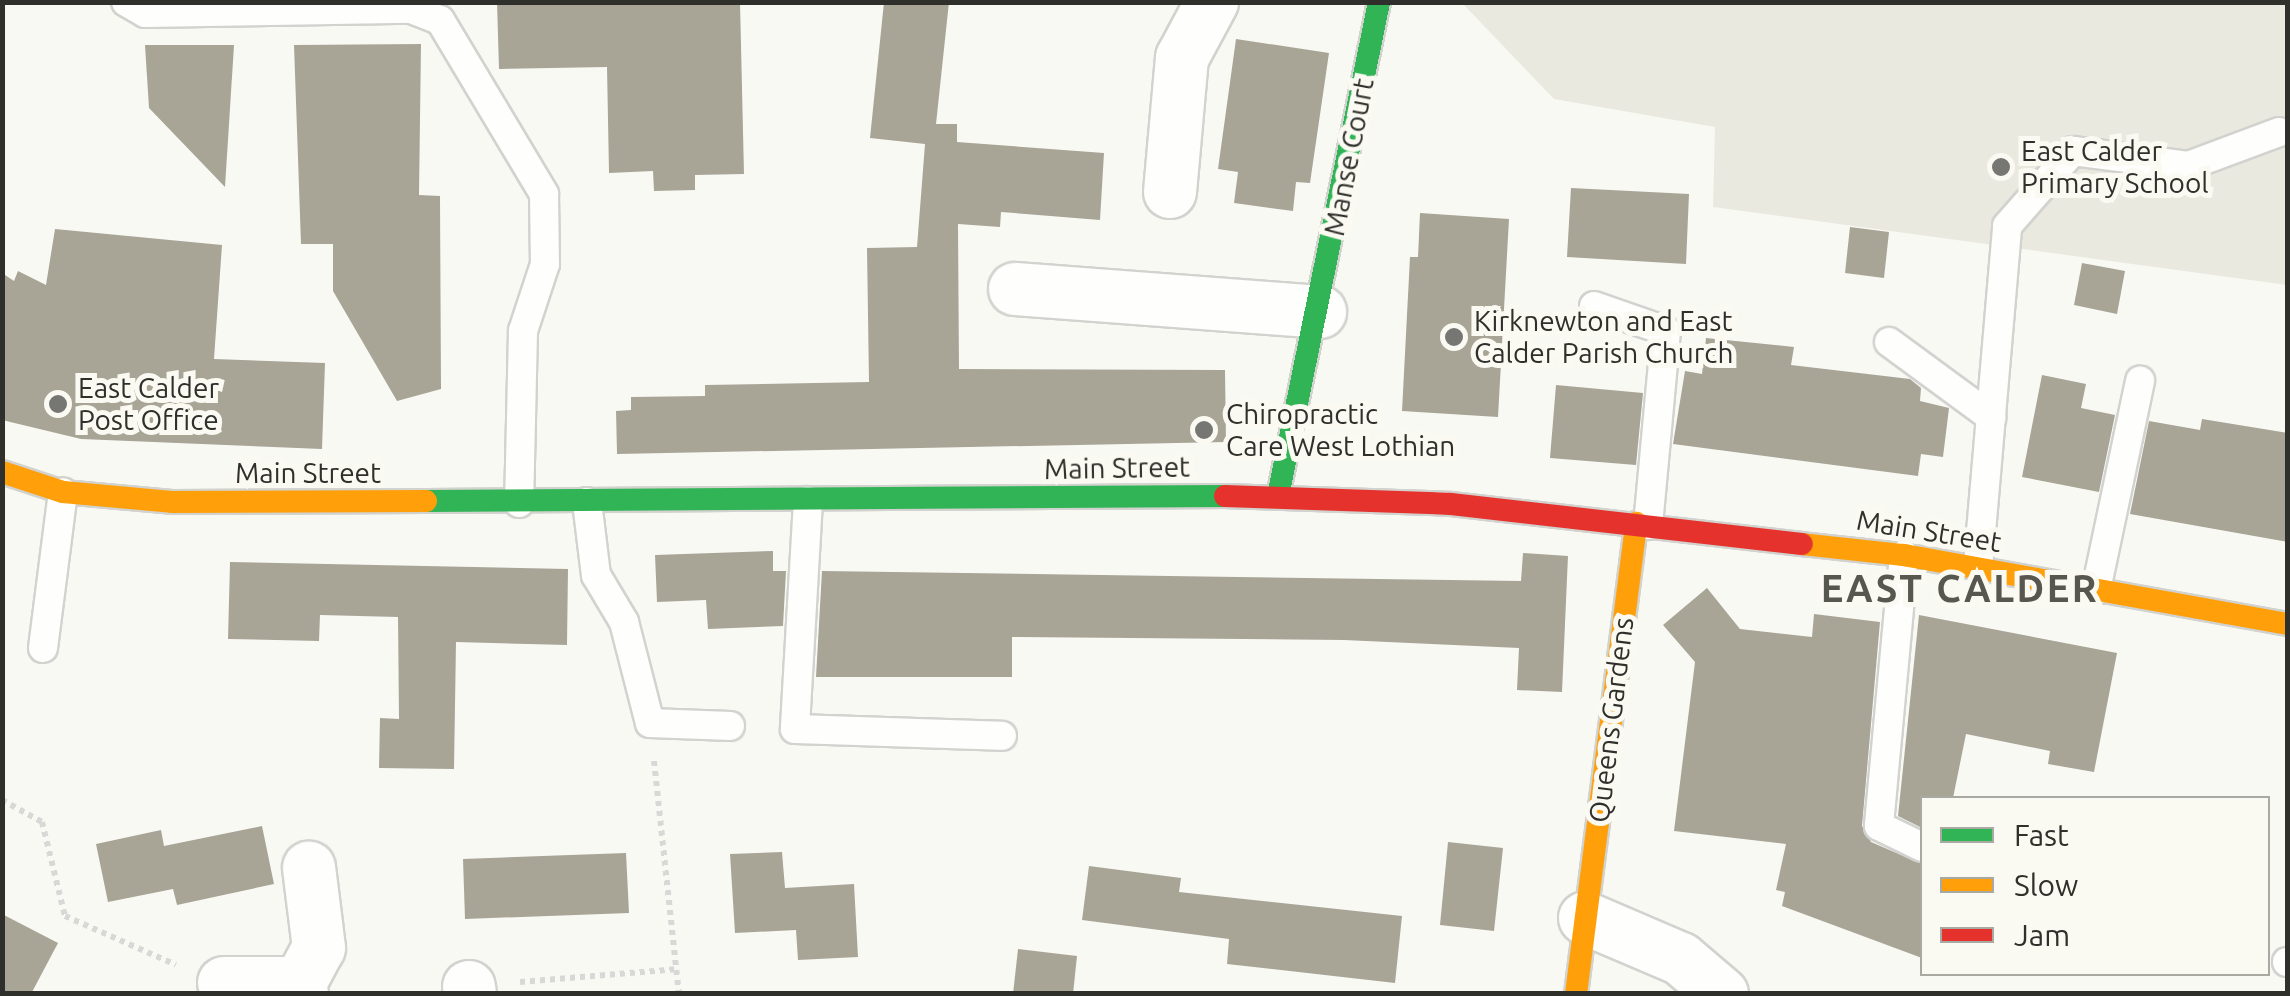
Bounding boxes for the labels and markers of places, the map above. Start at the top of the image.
place label: East Calder Primary School [2021,134,2209,200]
marker: East Calder Primary School [1990,156,2012,178]
place label: Kirknewton and East Calder Parish Church [1474,304,1733,370]
marker: Kirknewton and East Calder Parish Church [1443,326,1465,348]
place label: East Calder Post Office [78,371,219,437]
marker: East Calder Post Office [47,393,69,415]
place label: Chiropractic Care West Lothian [1226,397,1455,463]
marker: Chiropractic Care West Lothian [1191,417,1217,443]

